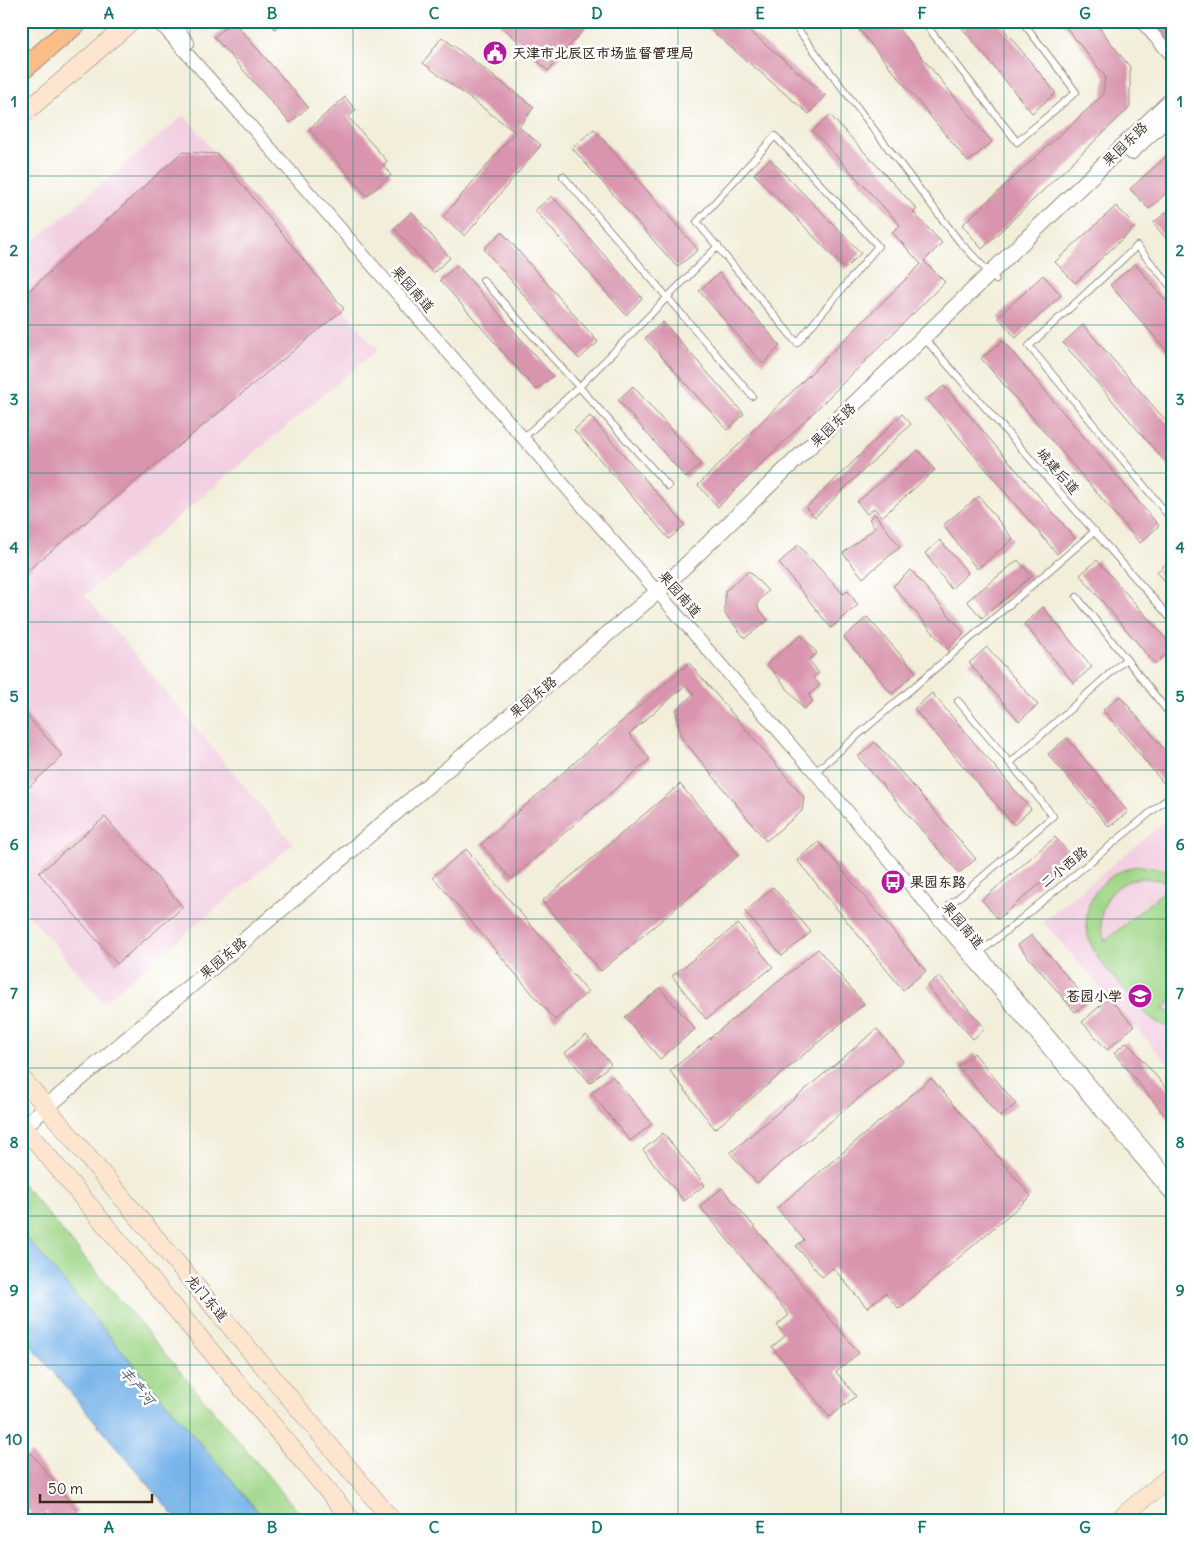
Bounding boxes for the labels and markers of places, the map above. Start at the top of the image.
public building icon: 天津市北辰区市场监督管理局 [482,40,508,66]
place label: 天津市北辰区市场监督管理局 [512,44,694,62]
bus stop icon: 果园东路 [880,869,906,895]
place label: 果园东路 [910,873,966,891]
school or university icon: 苍园小学 [1127,983,1153,1009]
place label: 苍园小学 [1066,987,1122,1005]

